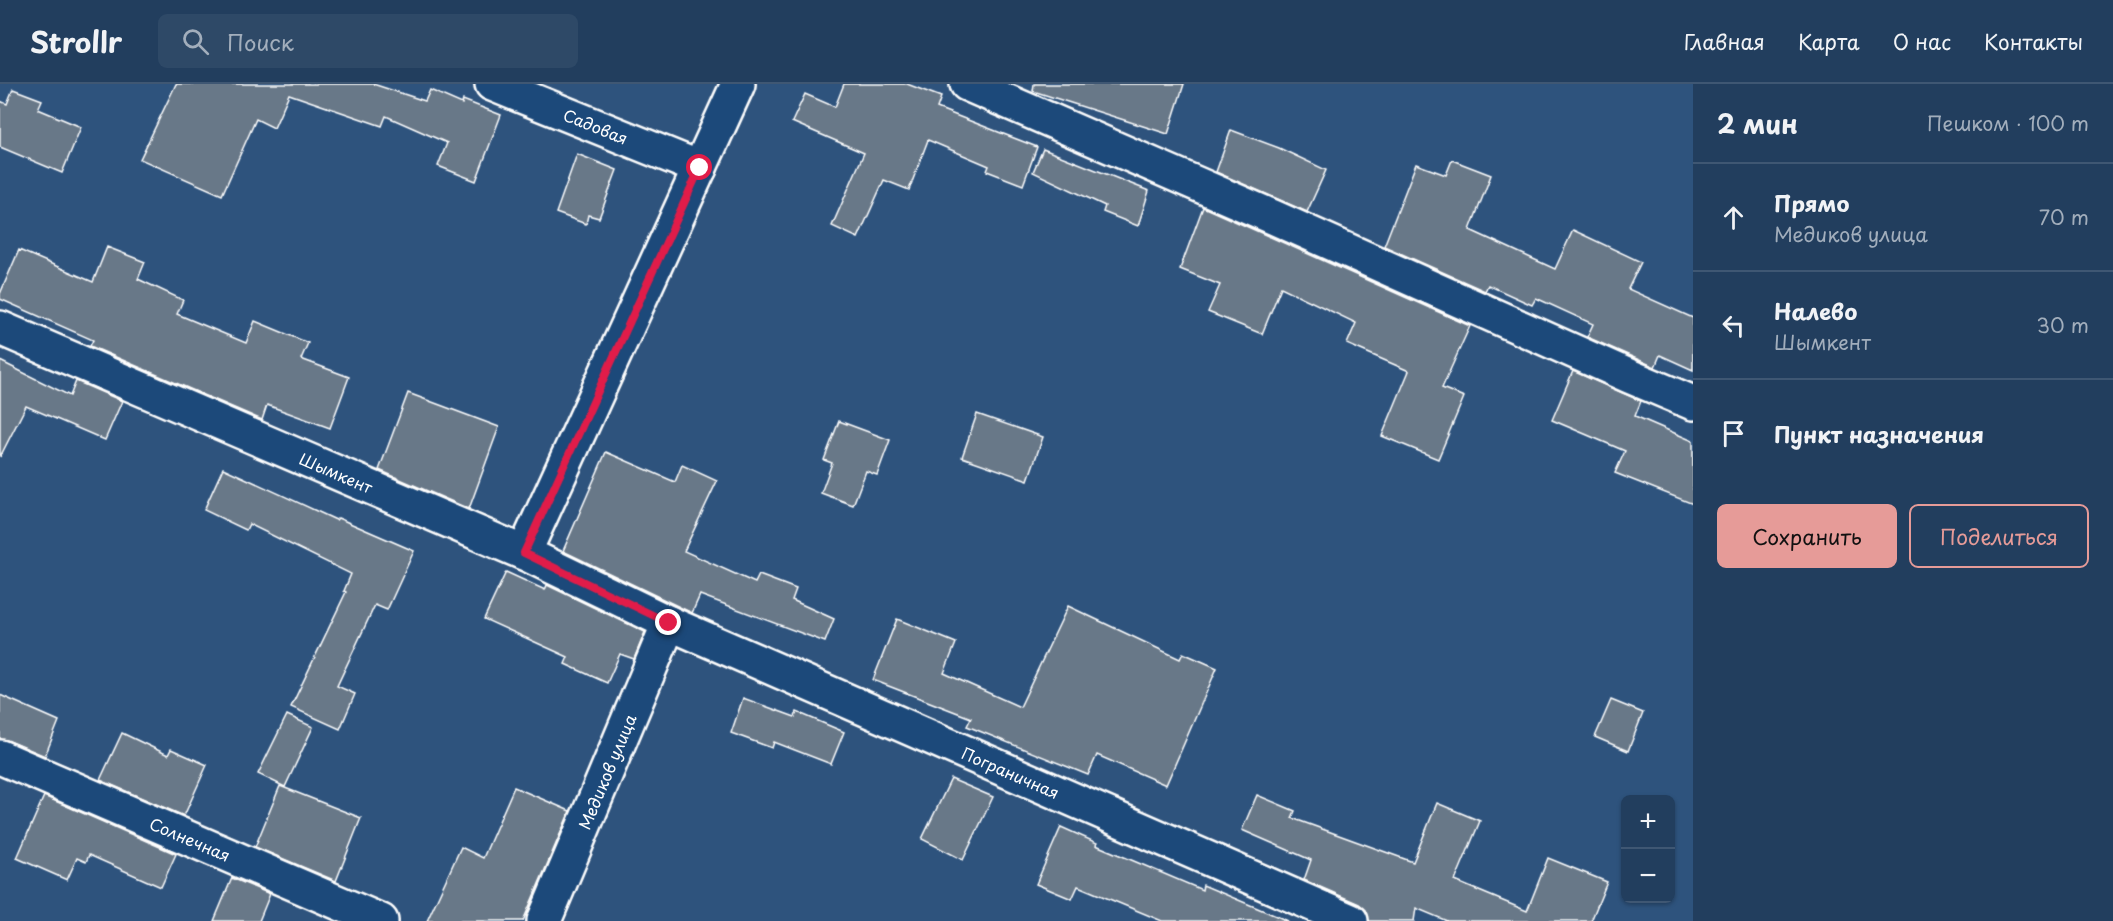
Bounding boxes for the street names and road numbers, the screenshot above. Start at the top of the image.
street label: Садовая [560,102,632,150]
street label: Шымкент [296,446,377,499]
street label: Медиков улица [572,710,642,833]
street label: Пограничная [958,740,1063,804]
street label: Солнечная [146,811,234,867]

